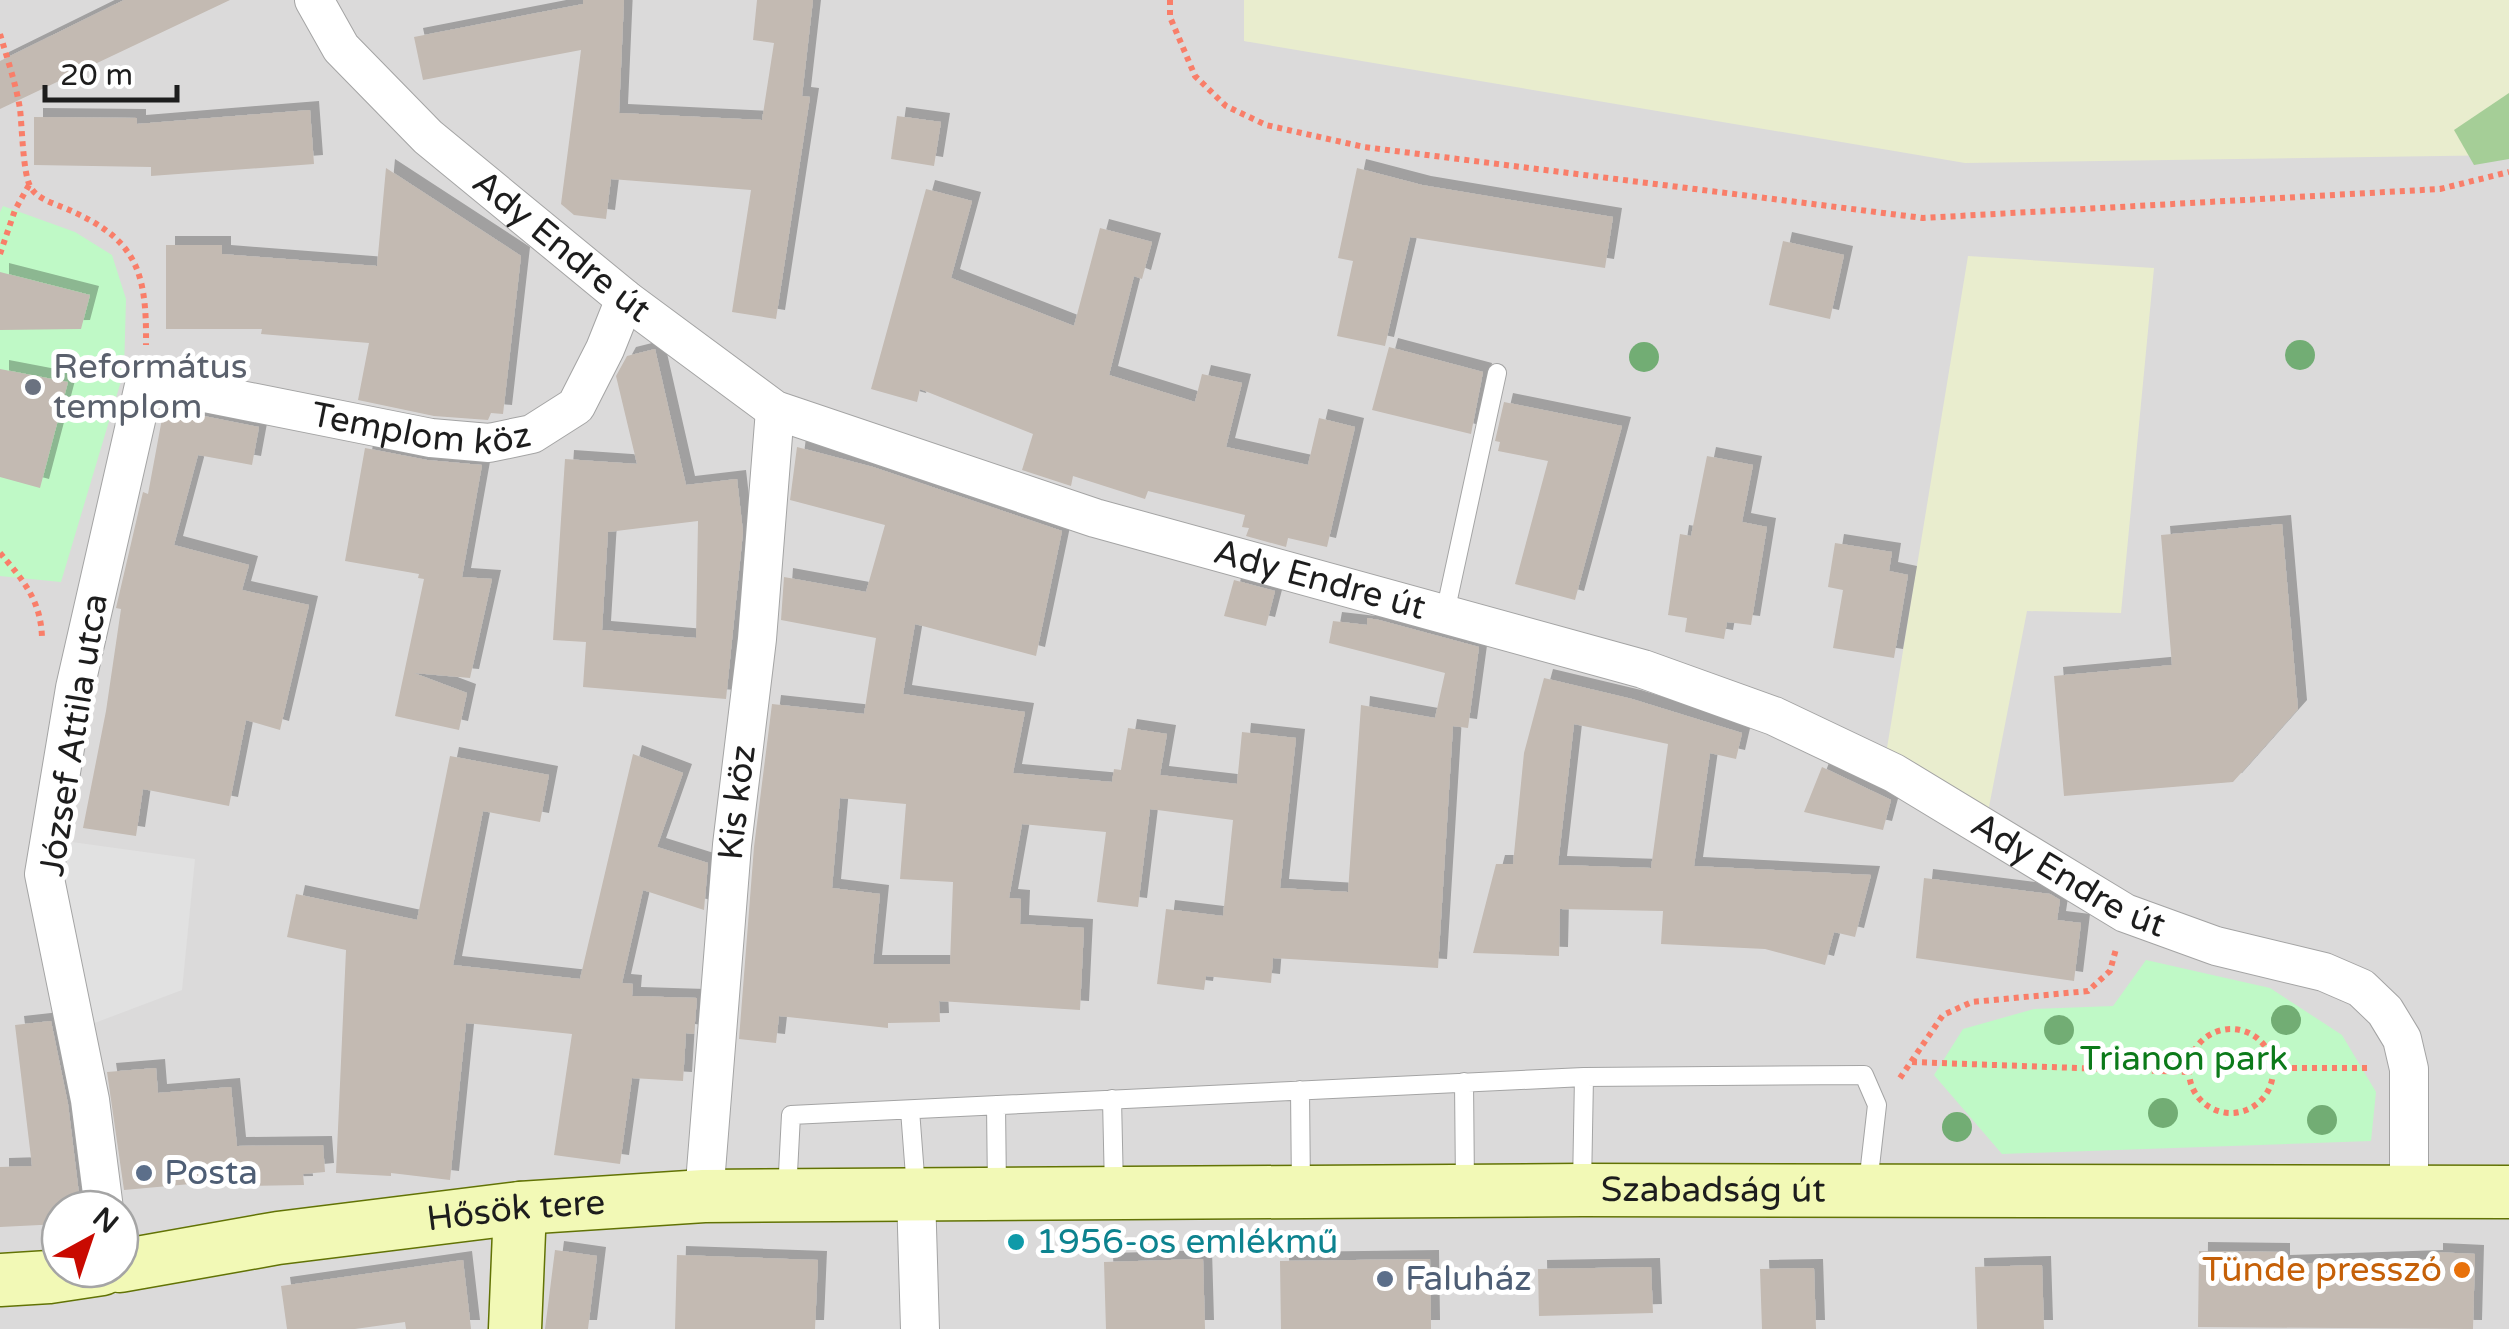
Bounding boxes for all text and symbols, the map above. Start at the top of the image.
scale bar [45,40,178,102]
text: 20 m [60,57,133,94]
street label: Ady Endre út [464,161,659,332]
place label: Református templom [53,346,248,428]
marker: Református templom [22,376,44,398]
street label: Templom köz [308,394,535,464]
street label: Ady Endre út [1209,531,1430,629]
street label: József Attila utca [31,591,117,879]
street label: Kis köz [710,743,765,862]
street label: Ady Endre út [1963,804,2171,947]
park label: Trianon park [2080,1038,2288,1080]
place label: Posta [164,1152,258,1194]
marker: Posta [133,1162,155,1184]
street label: Szabadság út [1601,1169,1826,1212]
street label: Hősök tere [424,1181,606,1240]
north arrow [40,1189,140,1289]
text: N [86,1200,125,1241]
place label: 1956-os emlékmű [1036,1221,1338,1263]
marker: 1956-os emlékmű [1005,1231,1027,1253]
place label: Tünde presszó [2202,1249,2442,1291]
place label: Faluház [1405,1258,1532,1300]
marker: Tünde presszó [2451,1259,2473,1281]
marker: Faluház [1374,1268,1396,1290]

